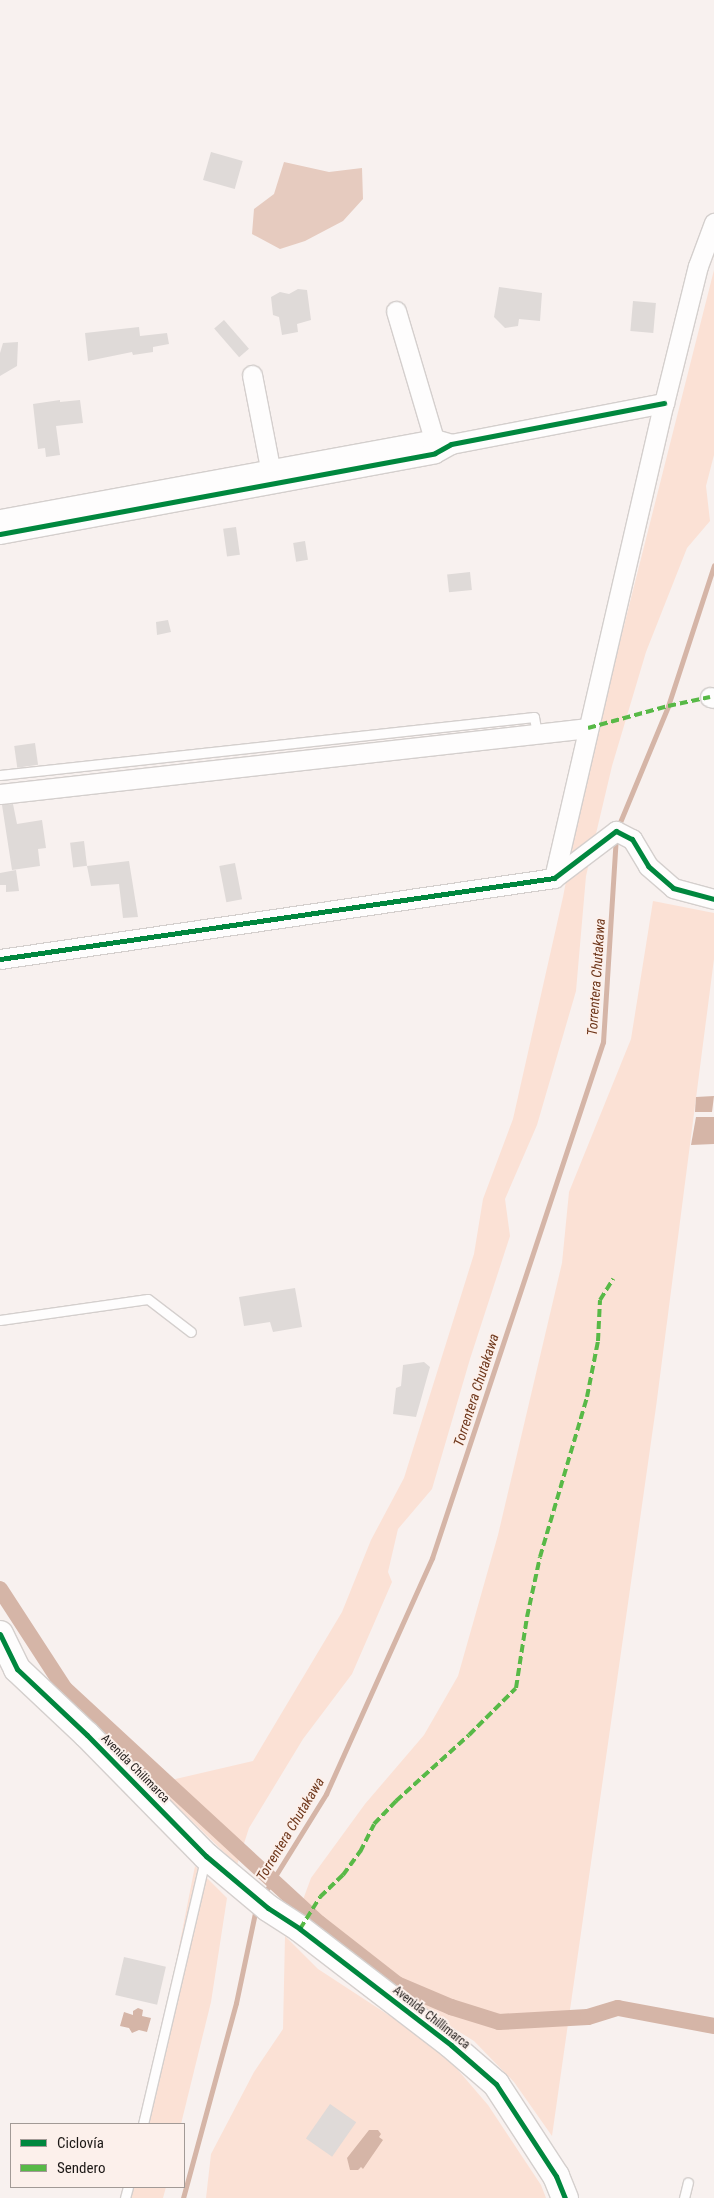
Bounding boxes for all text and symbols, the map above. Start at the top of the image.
water label: Torrentera Chutakawa [584,918,608,1036]
water label: Torrentera Chutakawa [450,1332,502,1448]
street label: Avenida Chilimarca [98,1732,172,1806]
water label: Torrentera Chutakawa [253,1774,327,1884]
street label: Avenida Chillimarca [390,1984,472,2052]
legend [10,2123,185,2188]
text: Ciclovía [57,2134,104,2152]
text: Sendero [57,2159,106,2177]

